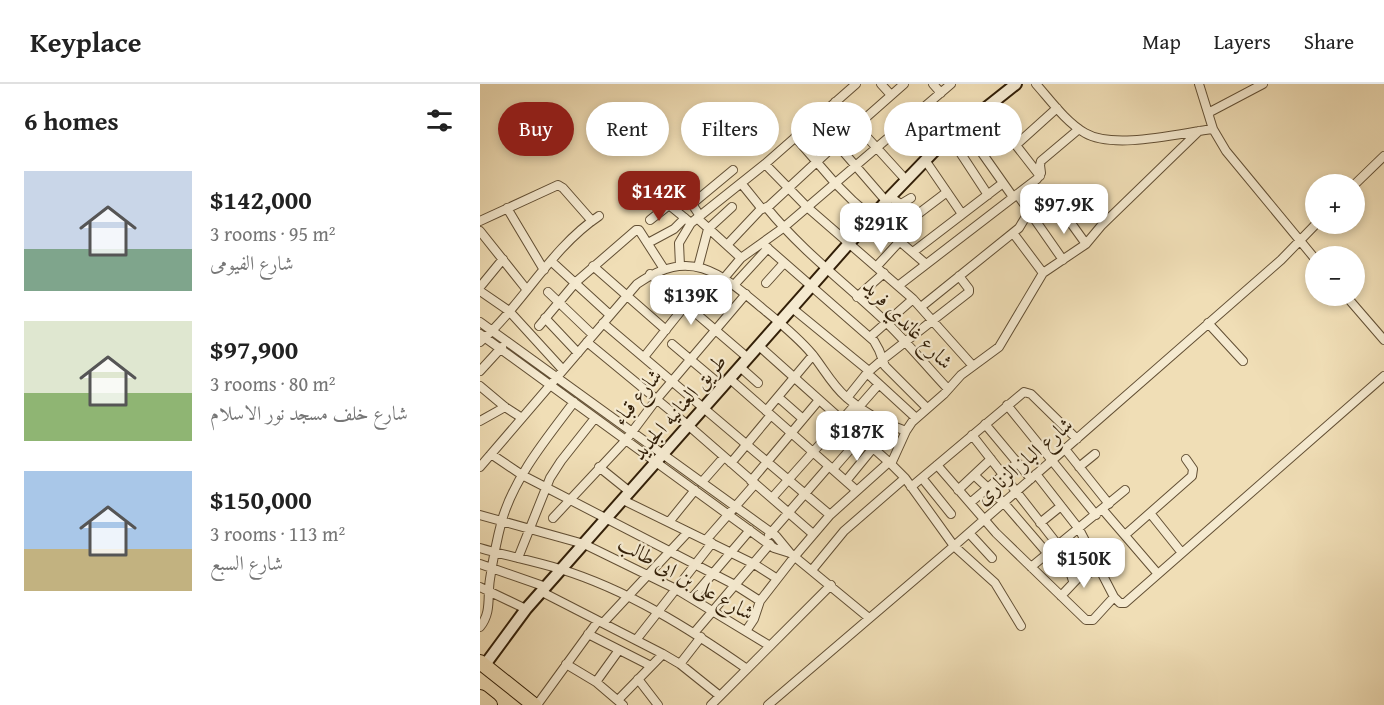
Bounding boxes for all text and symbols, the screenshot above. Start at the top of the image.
text: Keyplace [30,21,141,62]
text: Map [1142,26,1181,57]
text: Layers [1214,26,1271,57]
text: Share [1304,26,1354,57]
text: 6 homes [24,101,119,140]
chip: Buy [498,102,574,156]
chip: Rent [586,102,669,156]
chip: Filters [681,102,779,156]
chip: New [791,102,872,156]
chip: Apartment [884,102,1022,156]
icon: filters [423,104,456,137]
pin: $142K [617,171,701,222]
map controls [1305,174,1365,306]
button: + [1305,174,1365,234]
text: $142K [632,176,686,205]
text: $142,000 [210,180,312,219]
pin: $97.9K [1015,184,1113,235]
text: $97.9K [1034,189,1094,218]
icon: home [72,195,144,267]
pin: $291K [839,203,923,254]
text: $291K [854,208,908,237]
text: 3 rooms · 95 m² [210,219,336,248]
button: − [1305,246,1365,306]
text: شارع الفيومى [210,248,294,277]
street label: شارع غاندي فريد [854,271,961,378]
pin: $139K [649,275,733,326]
text: $139K [664,280,718,309]
text: $97,900 [210,330,298,369]
icon: home [72,345,144,417]
street label: طريق العنانيه الجديد [624,347,734,467]
street label: شارع قباء [604,362,672,434]
text: 3 rooms · 80 m² [210,369,336,398]
text: شارع خلف مسجد نور الاسلام [210,398,408,427]
street label: شارع الباز الزنارى [968,409,1081,514]
pin: $187K [815,411,899,462]
text: $187K [830,416,884,445]
text: $150,000 [210,480,312,519]
icon: home [72,495,144,567]
text: 3 rooms · 113 m² [210,519,345,548]
street label: شارع على بن ابى طالب [611,527,760,631]
pin: $150K [1042,538,1126,589]
text: $150K [1057,543,1111,572]
text: شارع السبع [210,548,283,577]

